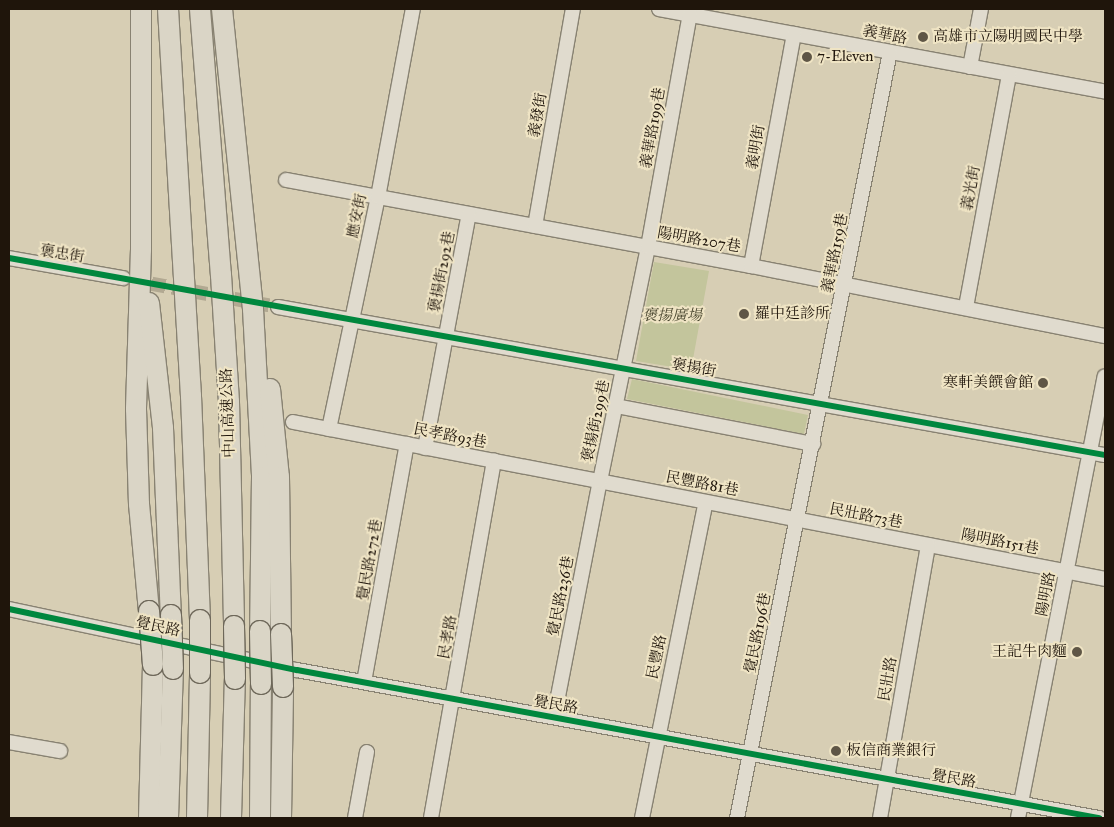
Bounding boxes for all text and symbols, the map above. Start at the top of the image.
street label: 義華路 [861,22,909,48]
place label: 高雄市立陽明國民中學 [933,28,1083,46]
marker: 高雄市立陽明國民中學 [917,31,929,43]
place label: 7-Eleven [817,48,873,66]
marker: 7-Eleven [801,51,813,63]
street label: 義華路199巷 [637,86,669,170]
street label: 義發街 [525,91,551,139]
street label: 義明街 [743,123,769,171]
street label: 義光街 [958,164,984,212]
street label: 應安街 [344,192,370,240]
street label: 義華路159巷 [818,212,852,294]
street label: 陽明路207巷 [656,224,742,256]
street label: 褒揚街292巷 [425,230,459,314]
street label: 褒忠街 [38,242,86,266]
place label: 羅中廷診所 [755,305,830,323]
park label: 褒揚廣場 [642,307,702,325]
marker: 羅中廷診所 [737,307,751,321]
street label: 褒揚街 [670,355,718,381]
street label: 中山高速公路 [217,368,239,458]
place label: 寒軒美饌會館 [943,374,1033,392]
marker: 寒軒美饌會館 [1037,377,1049,389]
street label: 褒揚街299巷 [579,378,613,464]
street label: 民孝路93巷 [412,420,488,452]
street label: 民豐路81巷 [664,468,740,500]
street label: 民壯路73巷 [828,500,904,532]
street label: 覺民路272巷 [354,518,386,602]
street label: 陽明路151巷 [960,526,1040,558]
street label: 覺民路236巷 [544,554,578,638]
street label: 陽明路 [1033,570,1059,618]
street label: 覺民路196巷 [741,591,775,675]
street label: 民孝路 [435,613,461,661]
street label: 覺民路 [134,614,182,640]
street label: 民豐路 [644,633,670,681]
place label: 王記牛肉麵 [992,643,1067,661]
marker: 王記牛肉麵 [1071,646,1083,658]
street label: 民壯路 [875,655,901,703]
street label: 覺民路 [532,692,580,718]
place label: 板信商業銀行 [846,742,936,760]
marker: 板信商業銀行 [830,745,842,757]
street label: 覺民路 [930,766,978,792]

